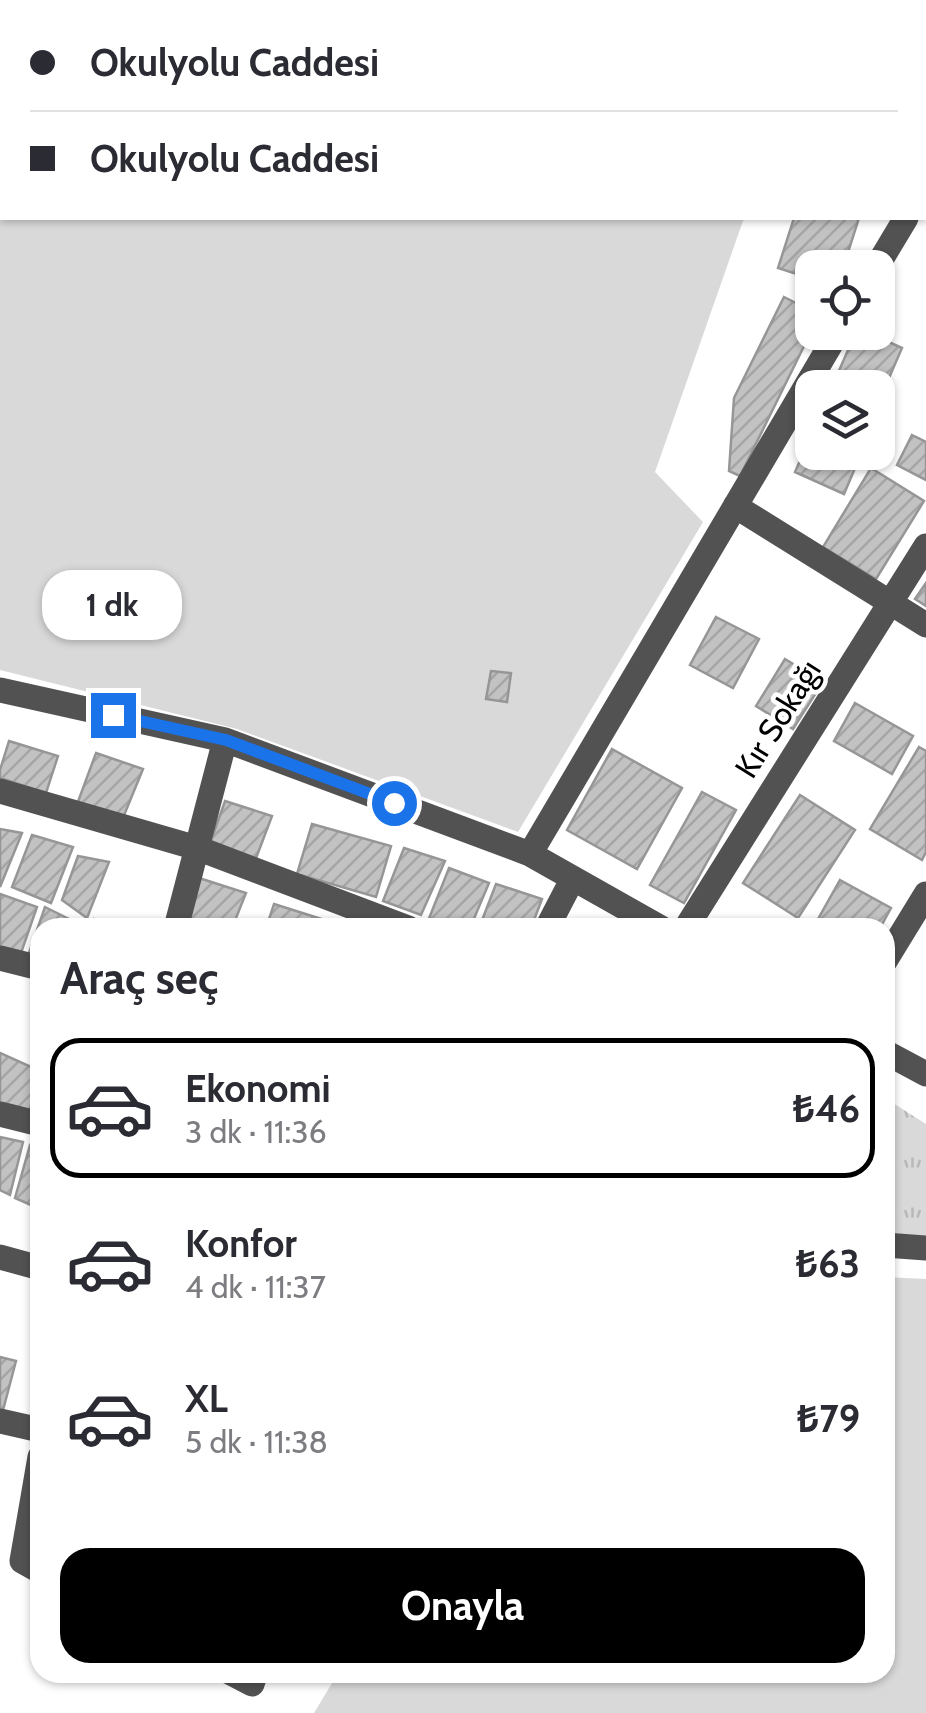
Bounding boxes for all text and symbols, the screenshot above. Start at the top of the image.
text: Okulyolu Caddesi [90,39,379,86]
text: Okulyolu Caddesi [90,135,379,182]
map controls [795,250,895,470]
button: locate [795,250,895,350]
button: layers [795,370,895,470]
callout: 1 dk [43,570,183,640]
text: 1 dk [86,585,138,624]
street label: Kır Sokağı [726,653,829,785]
route end [91,693,136,738]
route start [372,781,417,826]
text: Araç seç [60,951,218,1005]
icon: car [65,1063,155,1153]
text: Ekonomi [185,1065,331,1112]
text: ₺46 [792,1085,860,1132]
text: 3 dk · 11:36 [185,1112,327,1151]
icon: car [65,1218,155,1308]
text: Konfor [185,1220,297,1267]
text: ₺63 [796,1240,860,1287]
text: 4 dk · 11:37 [185,1267,326,1306]
icon: car [65,1373,155,1463]
text: XL [185,1375,228,1422]
text: ₺79 [797,1395,860,1442]
text: 5 dk · 11:38 [185,1422,328,1461]
button: Onayla [60,1548,865,1663]

